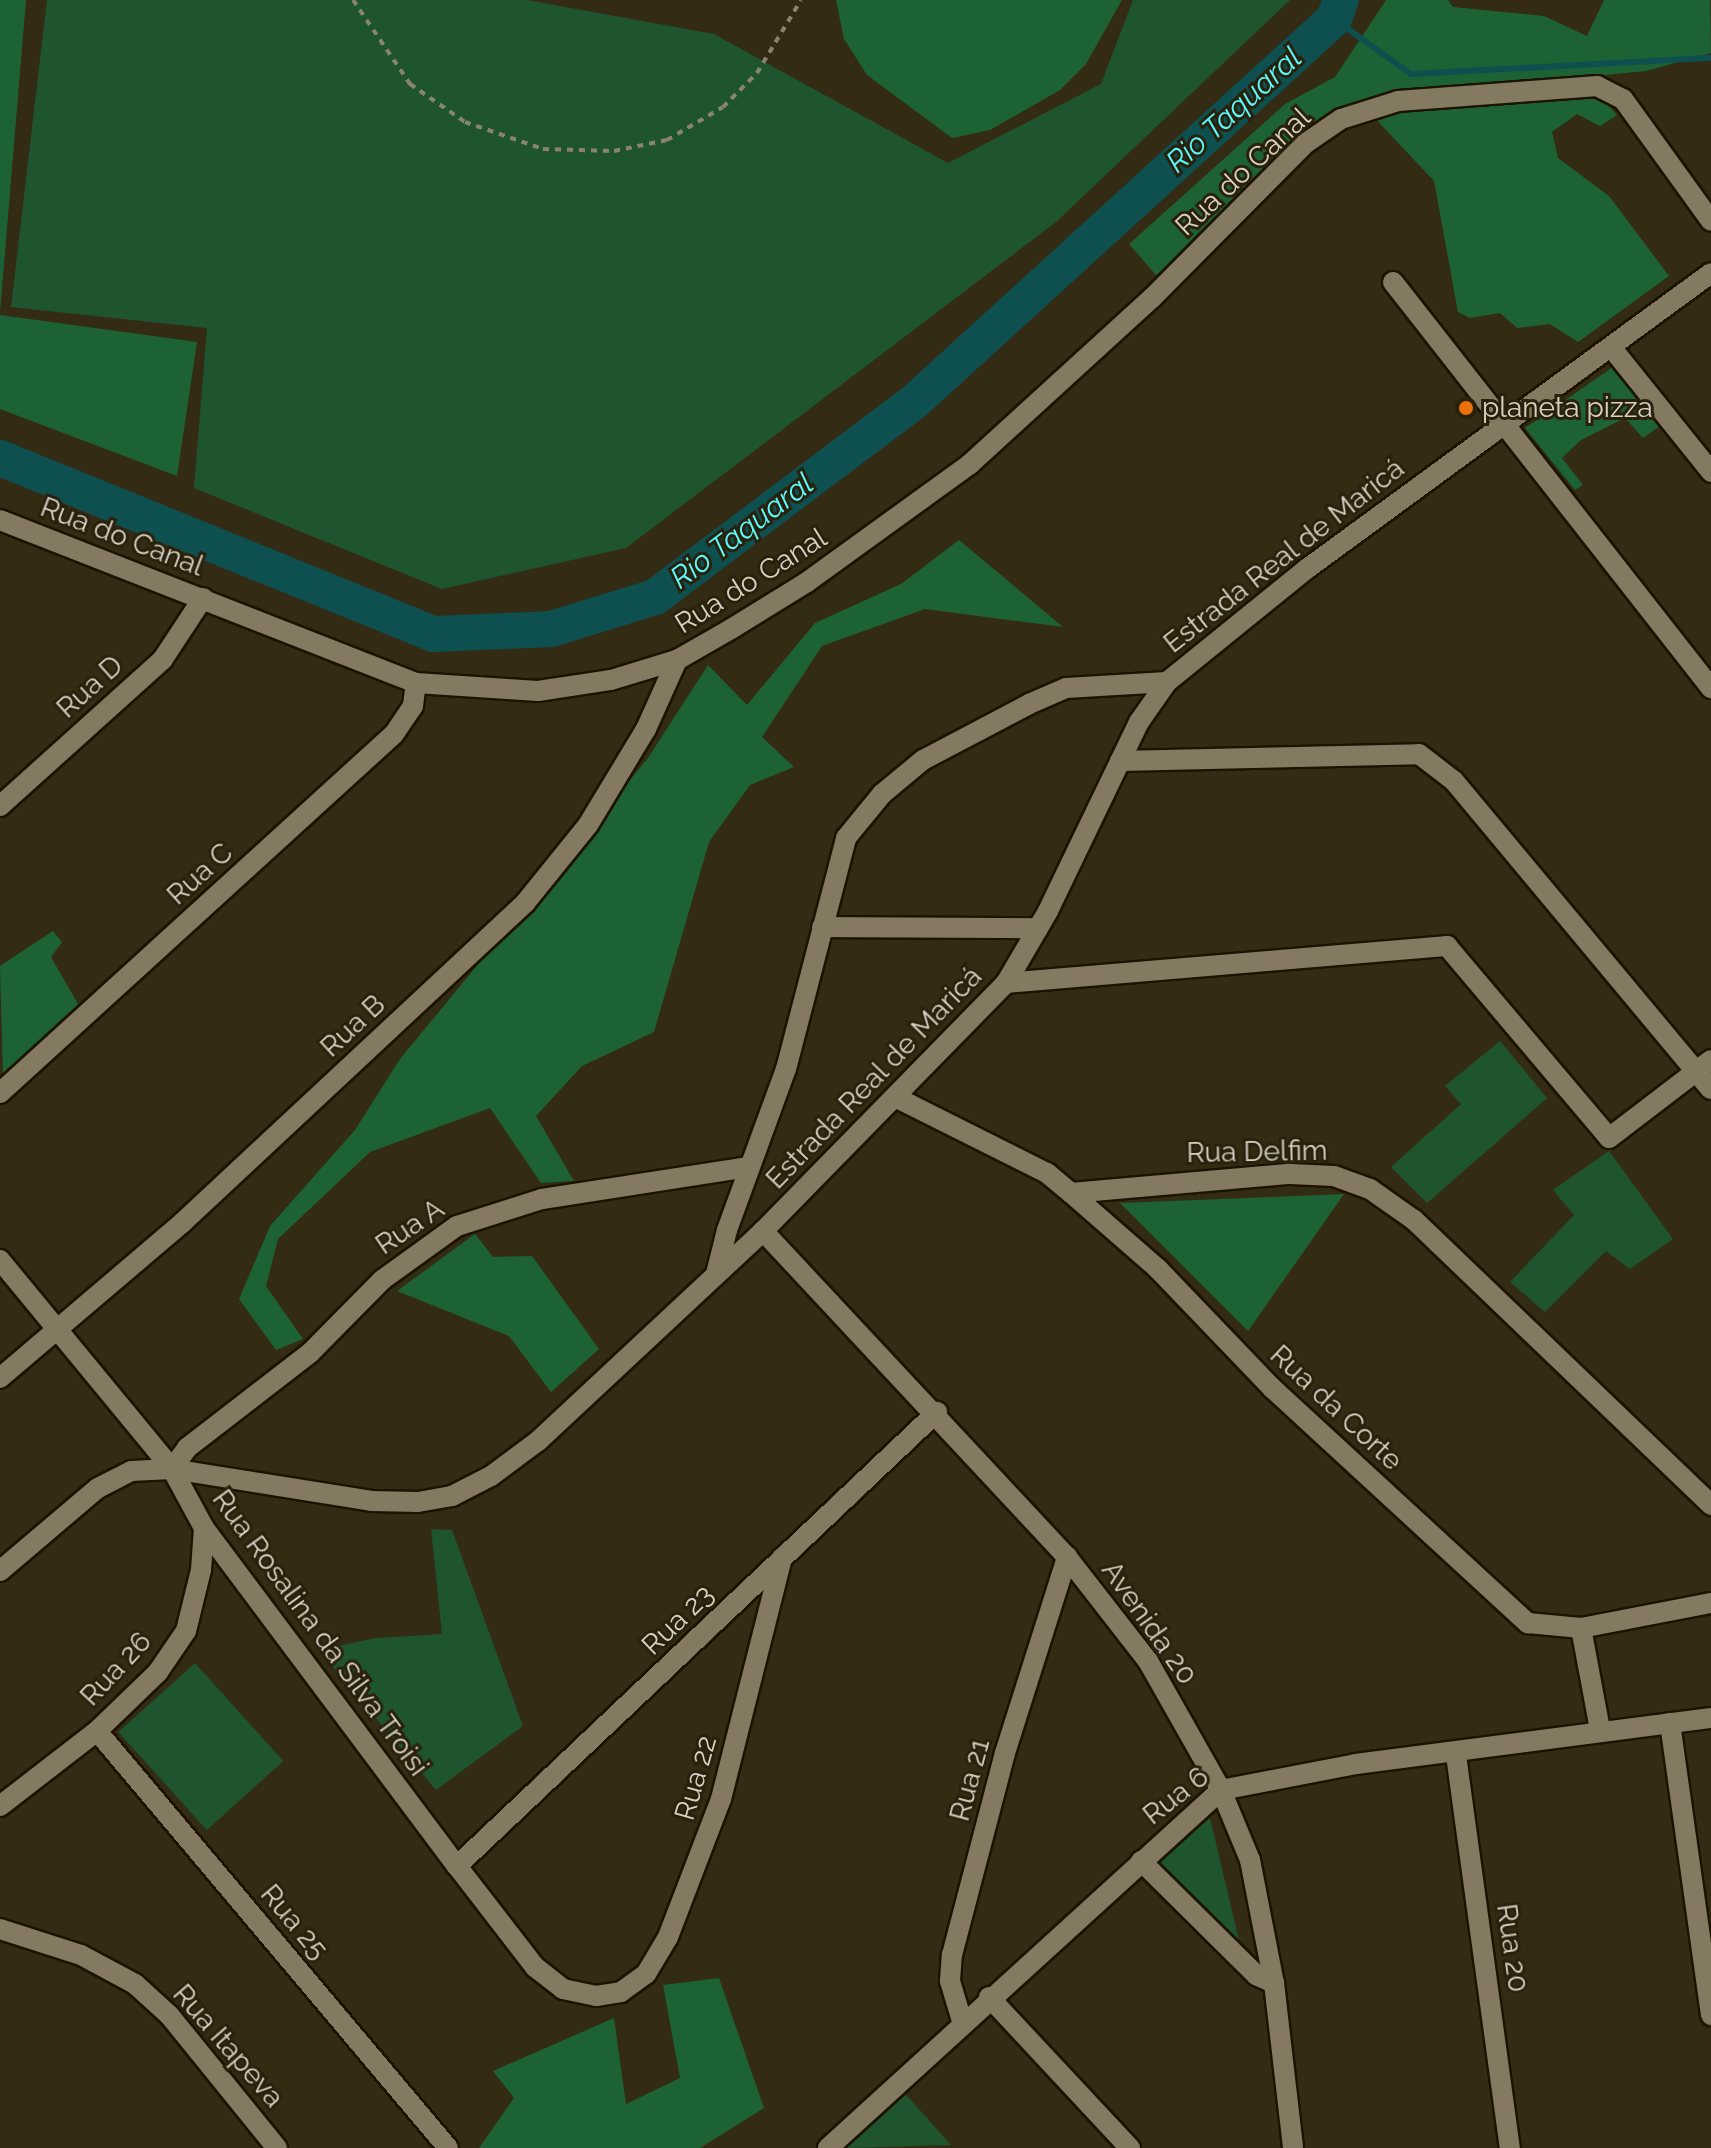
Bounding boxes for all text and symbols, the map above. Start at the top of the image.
water label: Rio Taquaral [1159,40,1309,180]
street label: Rua do Canal [1169,101,1317,243]
place label: planeta pizza [1482,391,1653,425]
marker: planeta pizza [1457,399,1475,417]
street label: Estrada Real de Maricá [1157,452,1411,660]
water label: Rio Taquaral [663,465,821,597]
street label: Rua do Canal [36,490,208,584]
street label: Rua do Canal [669,521,833,641]
street label: Rua D [50,649,130,725]
street label: Rua C [160,836,240,912]
street label: Estrada Real de Maricá [759,960,989,1196]
street label: Rua B [314,988,392,1064]
street label: Rua Delfim [1186,1134,1328,1170]
street label: Rua A [369,1192,451,1262]
street label: Rua da Corte [1263,1338,1409,1478]
street label: Rua Rosalina da Silva Troisi [205,1483,435,1783]
street label: Avenida 20 [1094,1555,1204,1691]
street label: Rua 23 [635,1578,721,1662]
street label: Rua 26 [74,1625,158,1713]
street label: Rua 22 [668,1732,724,1824]
street label: Rua 21 [943,1735,997,1825]
street label: Rua 6 [1137,1760,1215,1832]
street label: Rua 25 [253,1878,335,1966]
street label: Rua 20 [1489,1902,1535,1994]
street label: Rua Itapeva [166,1978,290,2114]

